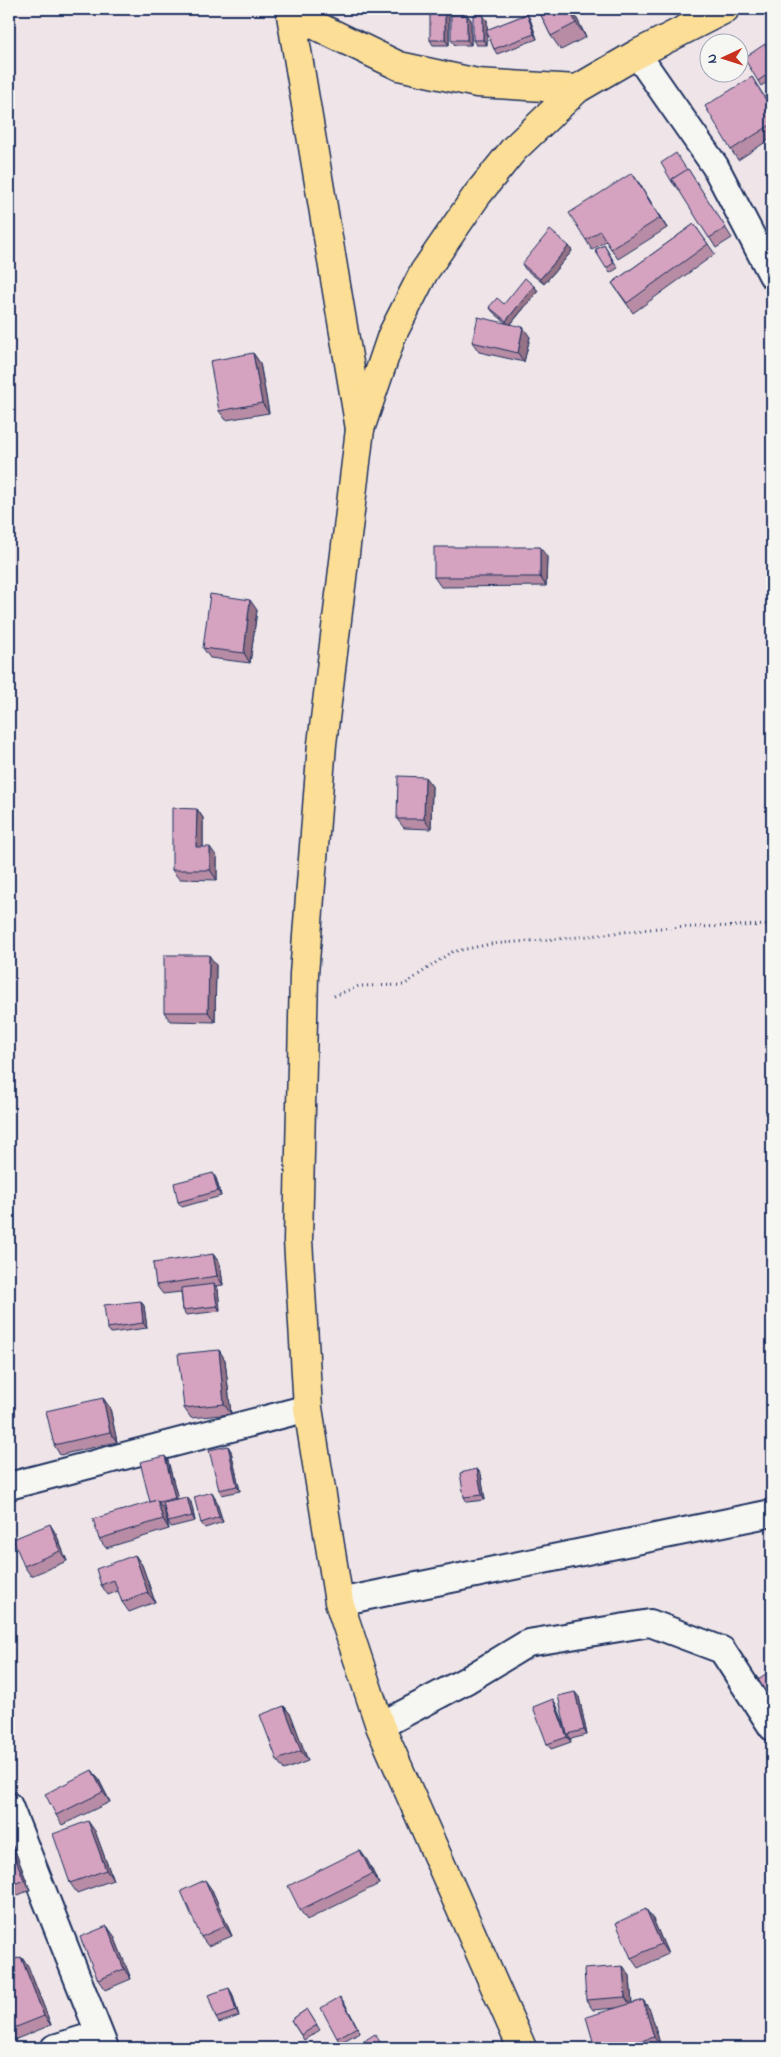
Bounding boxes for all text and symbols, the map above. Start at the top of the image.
north arrow [698,32,748,82]
text: N [702,53,723,64]

